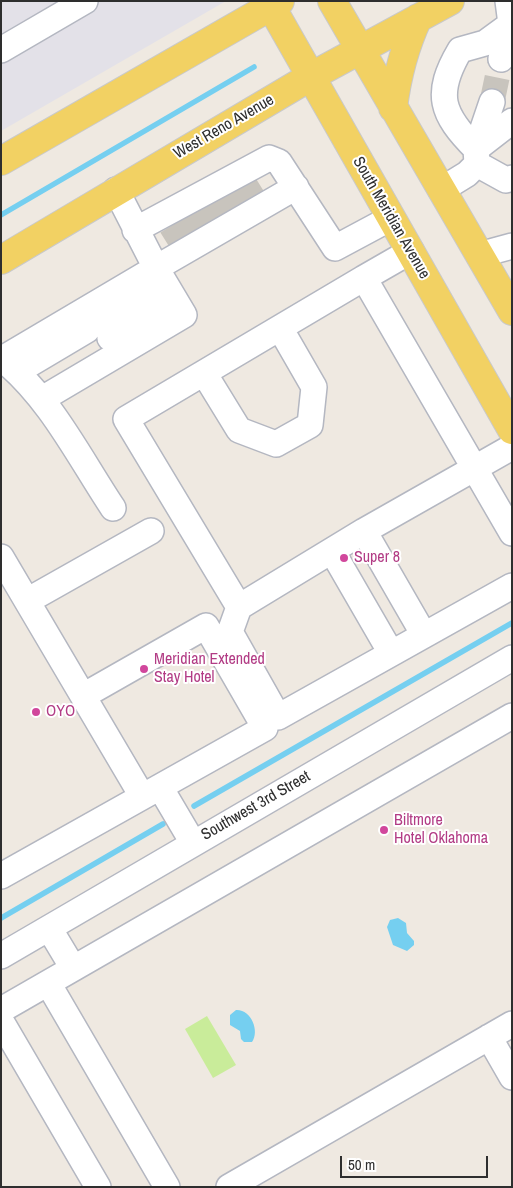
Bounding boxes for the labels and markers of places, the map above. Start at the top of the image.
place label: Super 8 [354,548,400,568]
marker: Super 8 [338,552,350,564]
place label: Meridian Extended Stay Hotel [154,650,265,688]
marker: Meridian Extended Stay Hotel [138,663,150,675]
place label: OYO [46,702,75,722]
marker: OYO [30,706,42,718]
place label: Biltmore Hotel Oklahoma [394,811,488,849]
marker: Biltmore Hotel Oklahoma [378,824,390,836]

